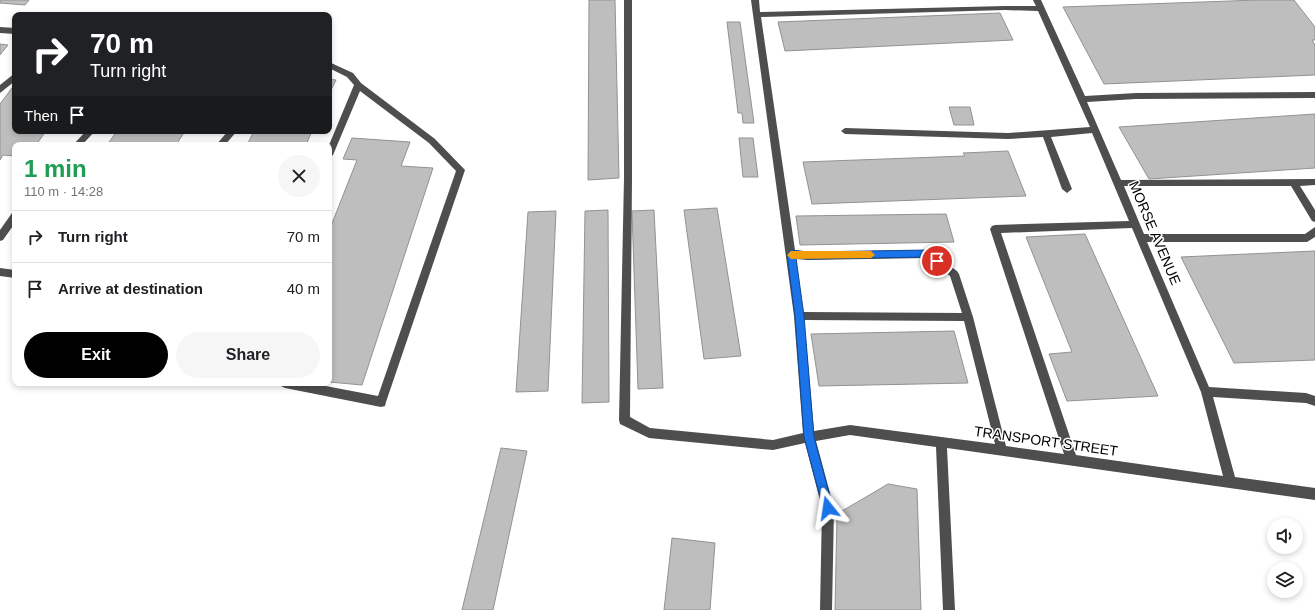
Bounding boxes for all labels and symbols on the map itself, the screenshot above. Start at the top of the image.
street label: MORSE AVENUE [1126,179,1184,287]
pin [920,244,954,278]
street label: TRANSPORT STREET [973,423,1119,459]
position arrow [807,487,849,529]

